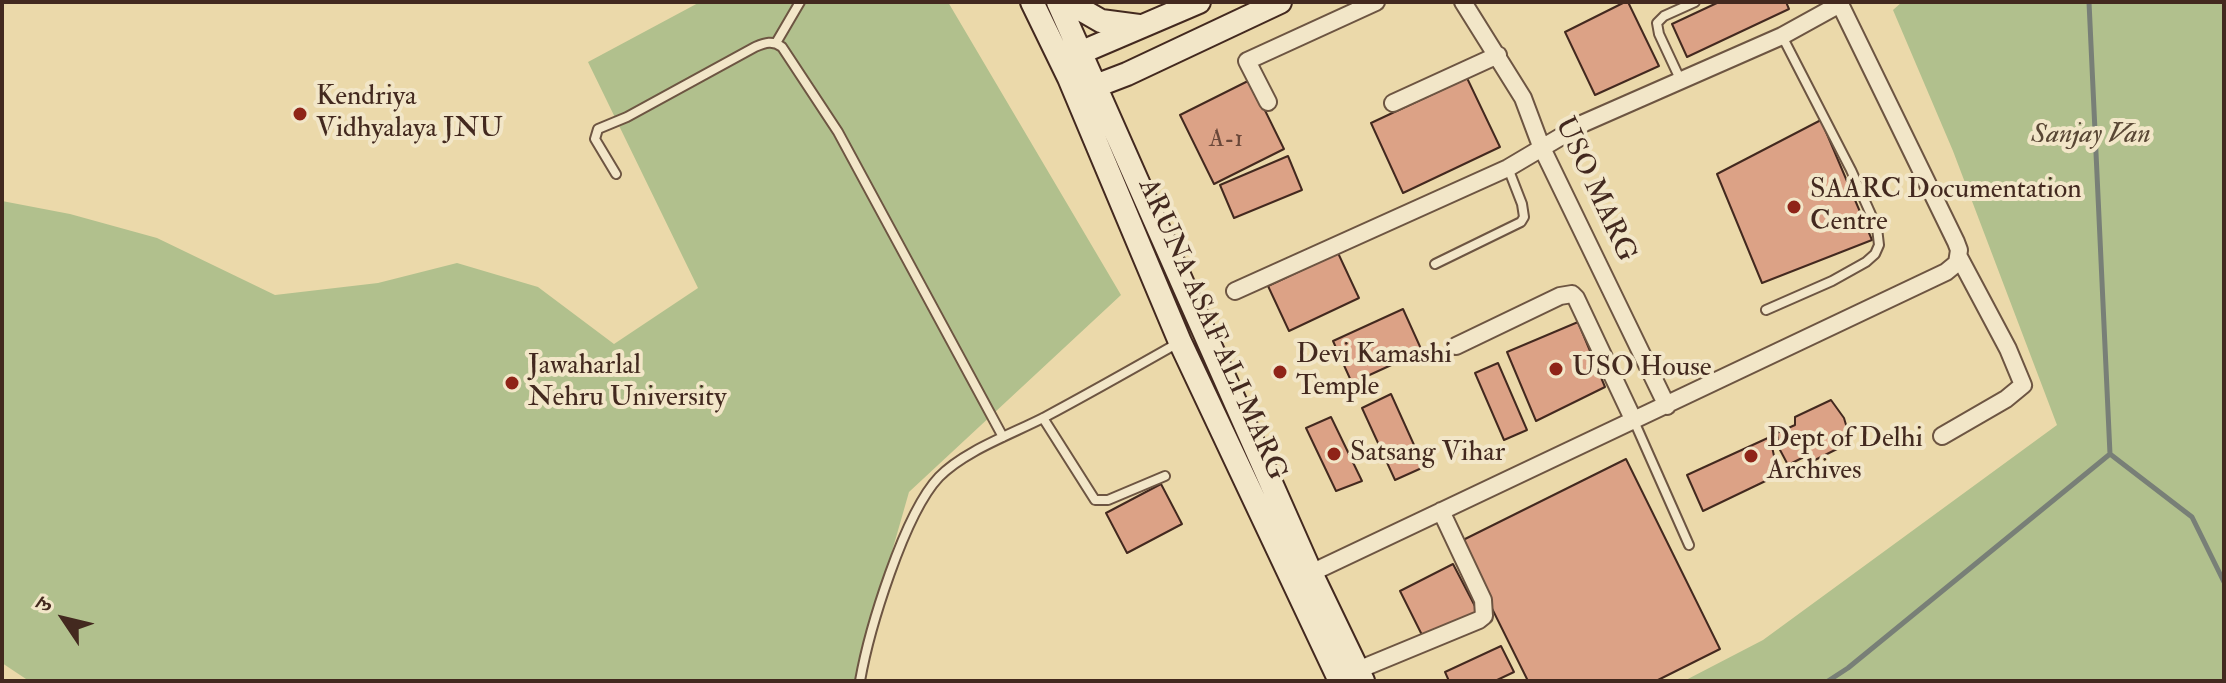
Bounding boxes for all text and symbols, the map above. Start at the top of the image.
place label: Kendriya Vidhyalaya JNU [316,81,503,147]
marker: Kendriya Vidhyalaya JNU [291,105,309,123]
street label: USO MARG [1546,112,1642,268]
park label: Sanjay Van [2031,119,2151,153]
house number: A-1 [1209,127,1243,155]
street label: ARUNA ASAF ALI MARG [1129,174,1293,486]
place label: SAARC Documentation Centre [1810,174,2082,240]
marker: SAARC Documentation Centre [1785,198,1803,216]
place label: Devi Kamashi Temple [1296,339,1452,405]
place label: Jawaharlal Nehru University [528,350,726,416]
place label: USO House [1572,352,1712,386]
marker: USO House [1547,360,1565,378]
marker: Devi Kamashi Temple [1271,363,1289,381]
marker: Jawaharlal Nehru University [503,374,521,392]
place label: Dept of Delhi Archives [1767,423,1923,489]
place label: Satsang Vihar [1350,437,1505,471]
marker: Satsang Vihar [1325,445,1343,463]
marker: Dept of Delhi Archives [1742,447,1760,465]
north arrow [24,579,104,659]
text: उ [30,593,59,618]

